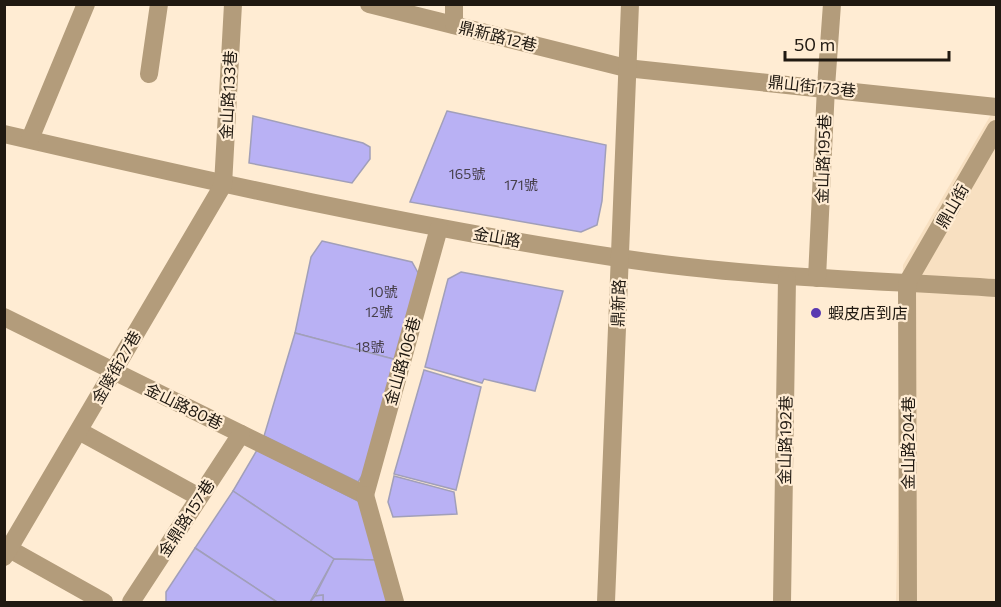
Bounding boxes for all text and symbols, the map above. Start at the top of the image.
street label: 鼎新路12巷 [457,17,539,54]
scale bar [785,24,948,62]
text: 50 m [794,33,835,55]
street label: 金山路133巷 [216,50,239,140]
street label: 鼎山街173巷 [767,71,857,100]
street label: 金山路195巷 [811,114,834,204]
house number: 165號 [449,165,485,182]
house number: 171號 [504,176,538,193]
street label: 鼎山街 [931,180,972,231]
street label: 金山路 [472,223,522,250]
street label: 鼎新路 [607,279,628,327]
house number: 10號 [368,283,398,300]
house number: 12號 [365,303,393,320]
place label: 蝦皮店到店 [828,303,908,322]
marker: 蝦皮店到店 [809,306,823,320]
street label: 金山路106巷 [380,315,423,407]
street label: 金陵街27巷 [87,327,144,407]
house number: 18號 [356,338,384,355]
street label: 金山路80巷 [142,379,226,433]
street label: 金山路192巷 [774,395,795,485]
street label: 金山路204巷 [898,397,917,489]
street label: 金鼎路157巷 [154,475,218,560]

